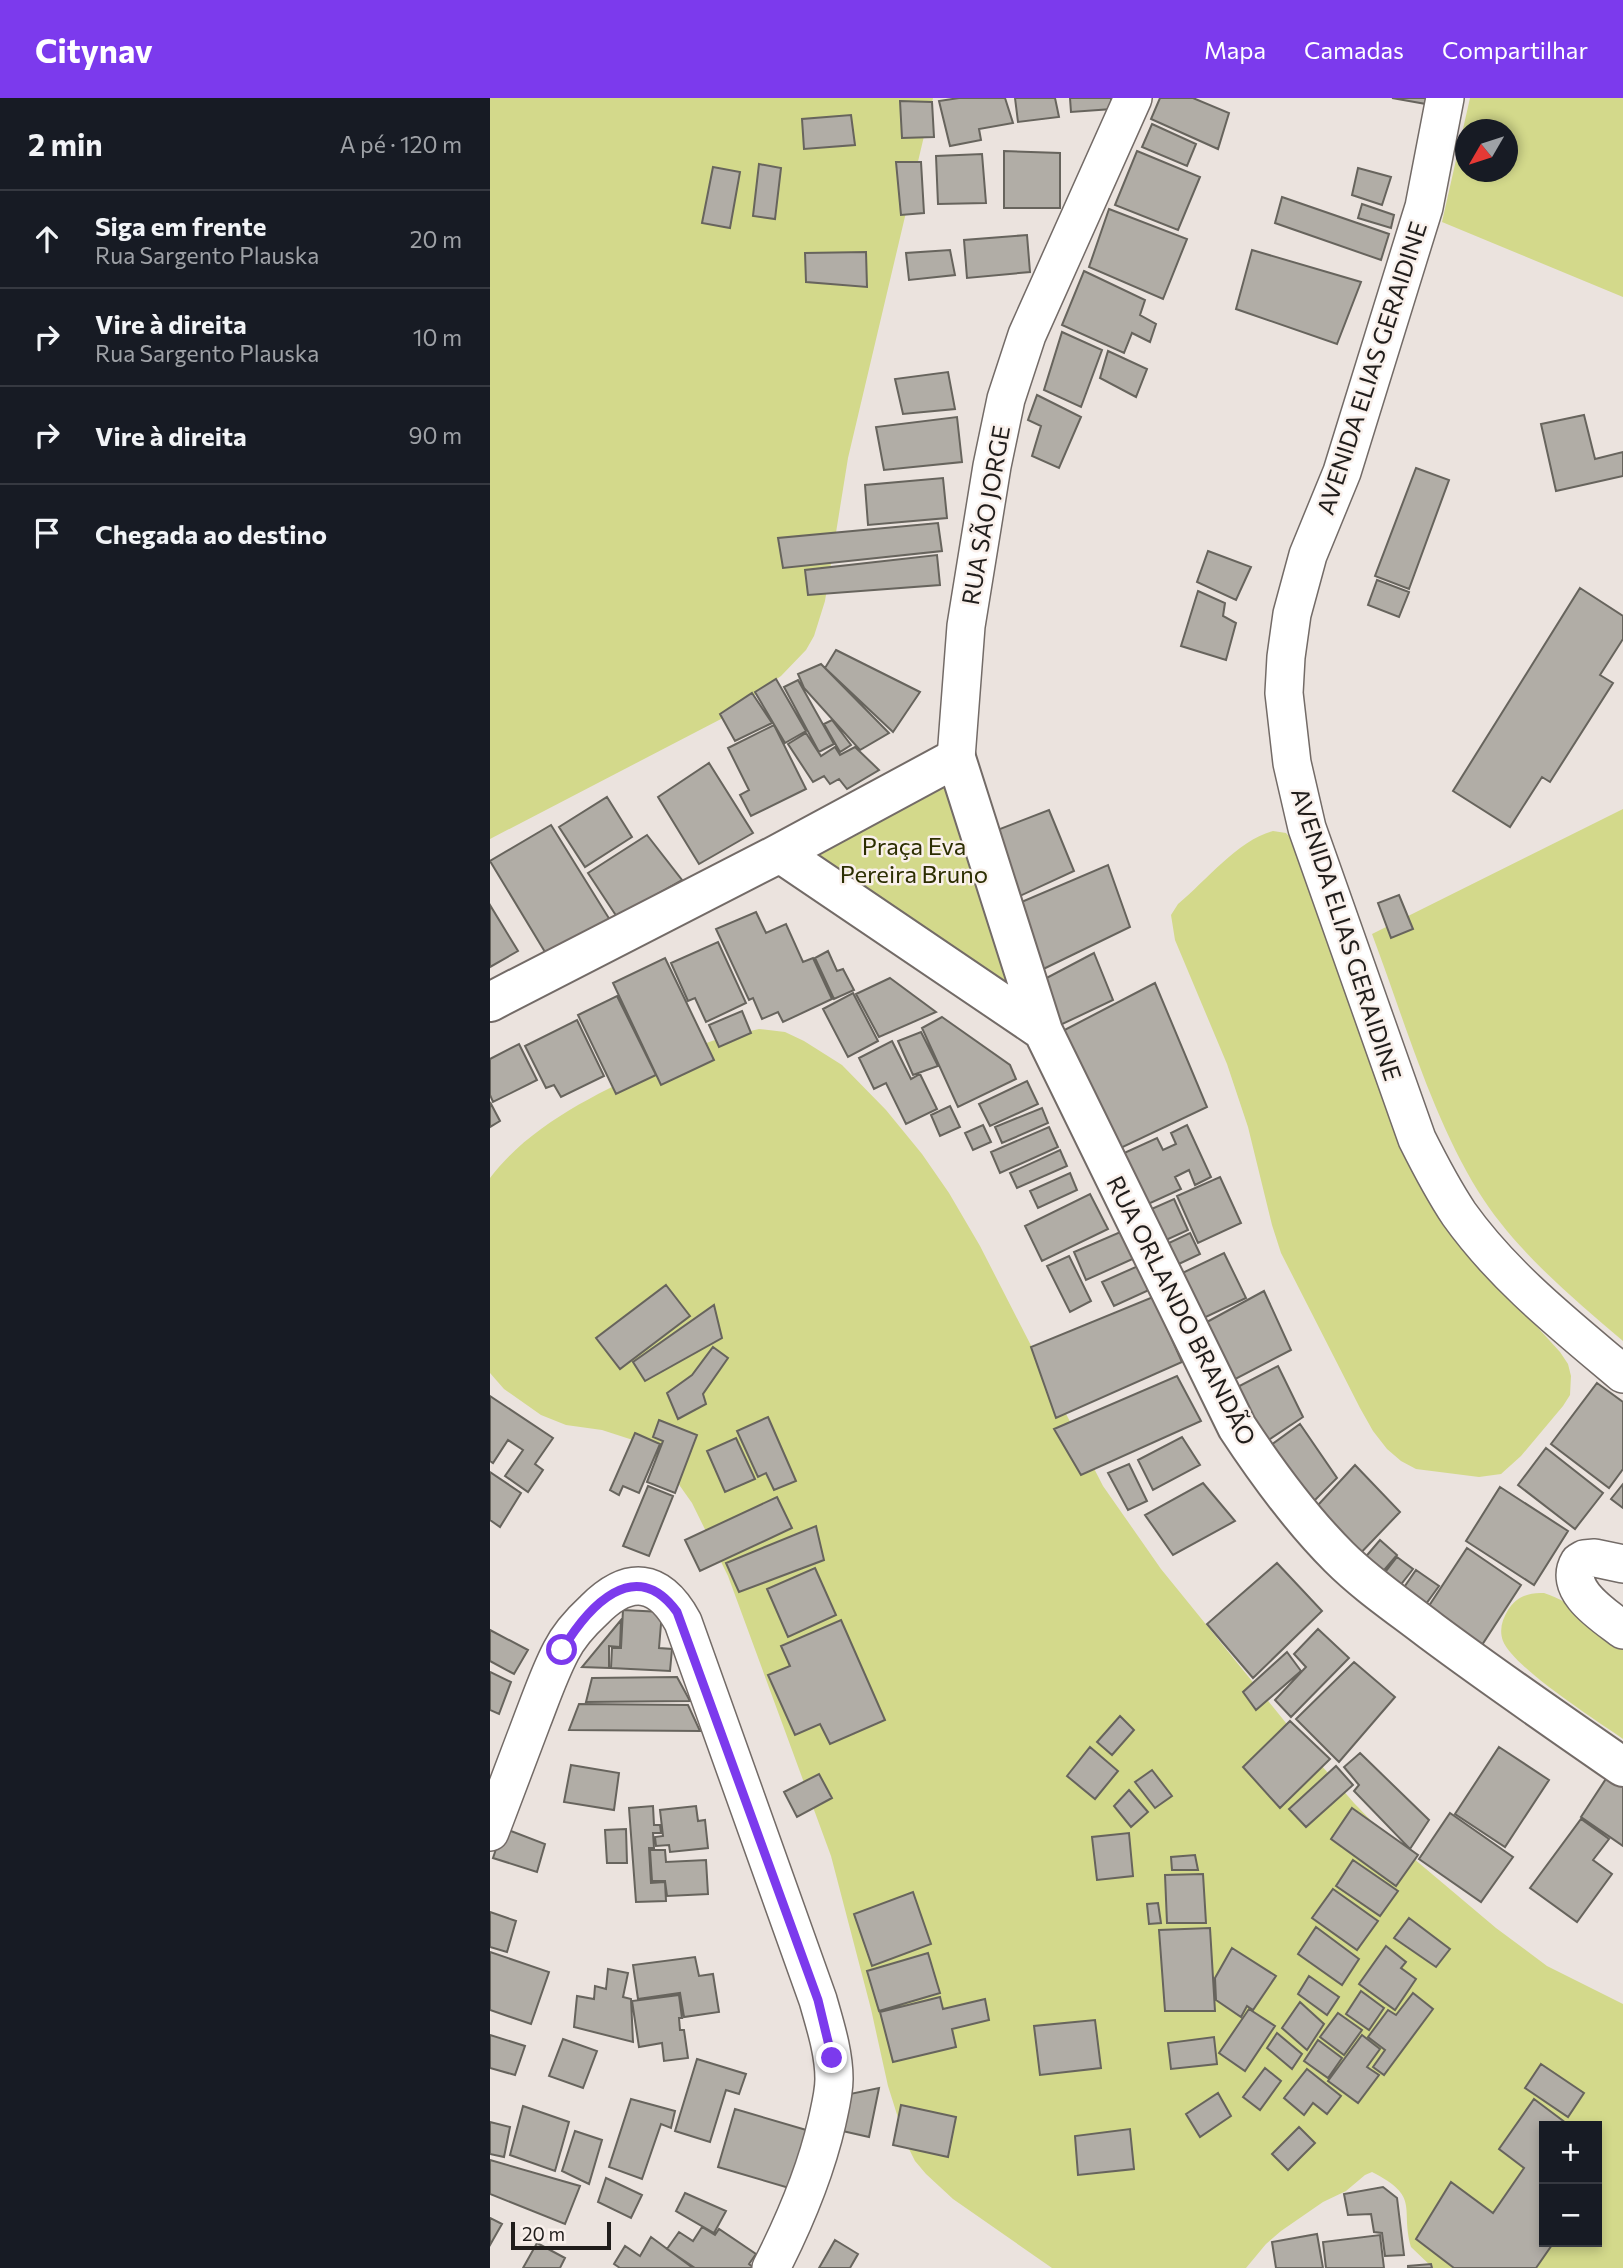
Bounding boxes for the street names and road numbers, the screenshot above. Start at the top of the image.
street label: AVENIDA ELIAS GERAIDINE [1310,218,1432,518]
street label: RUA SÃO JORGE [955,423,1015,607]
street label: AVENIDA ELIAS GERAIDINE [1286,784,1408,1084]
street label: RUA ORLANDO BRANDÃO [1101,1171,1263,1449]

